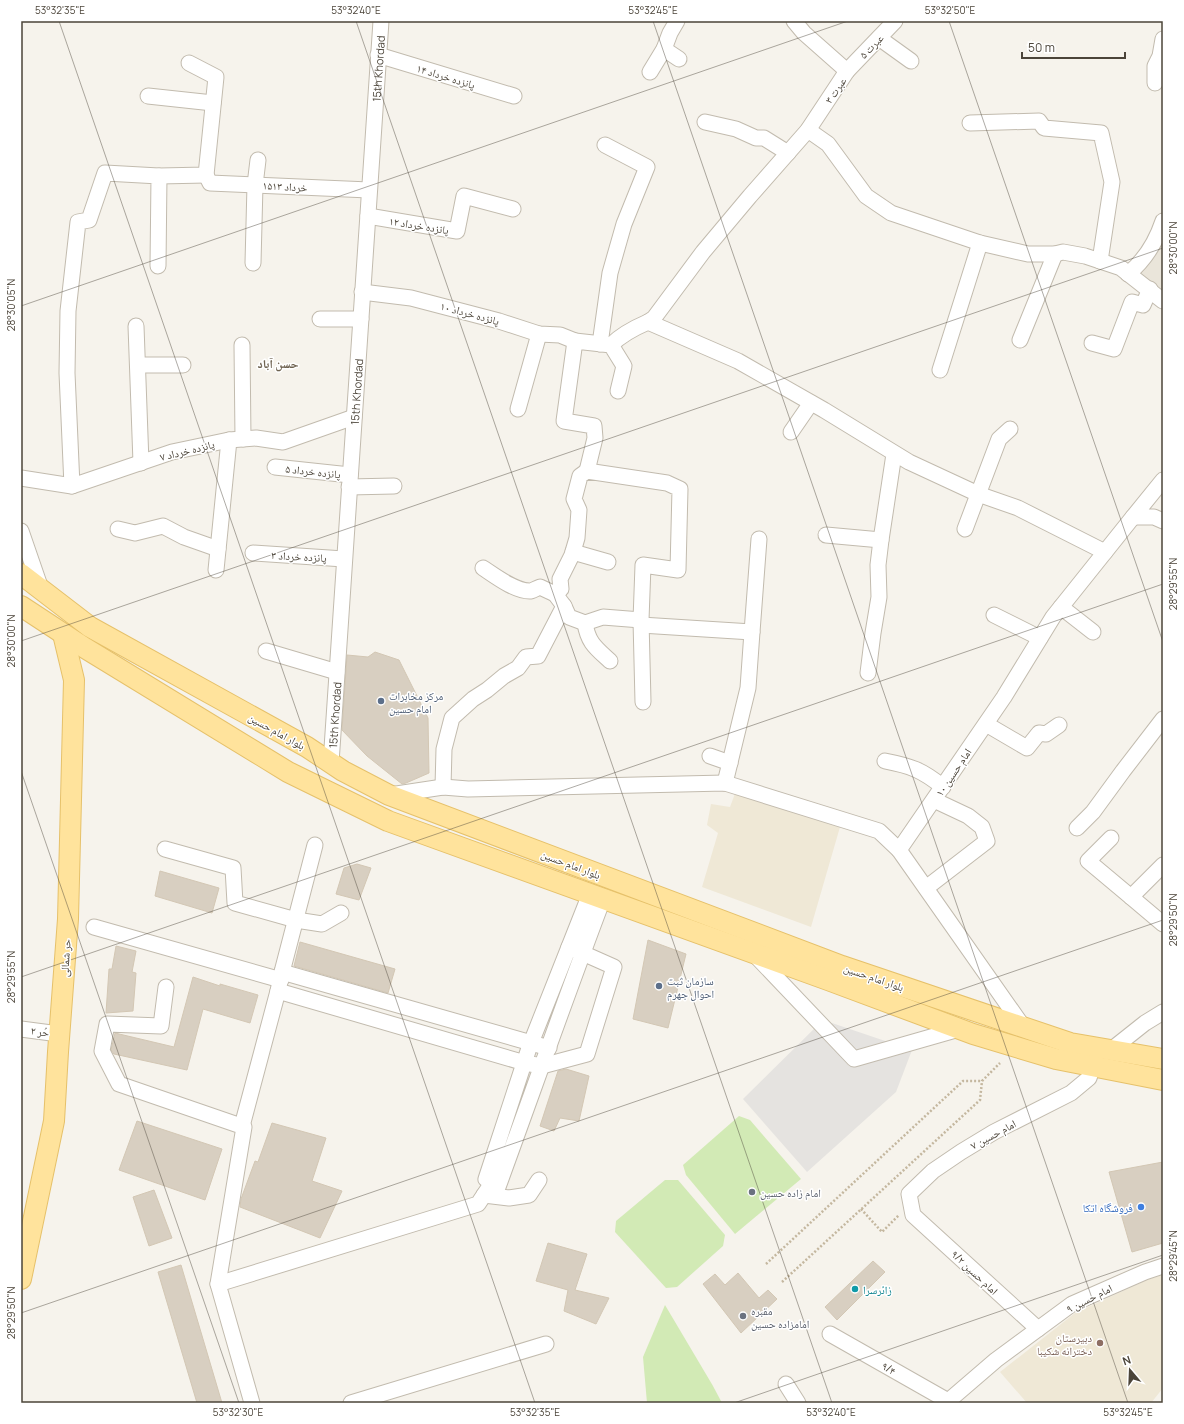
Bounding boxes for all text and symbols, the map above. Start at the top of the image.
text: 53°32'35"E [35,3,85,17]
text: 53°32'40"E [331,3,381,17]
text: 53°32'45"E [628,3,678,17]
text: 53°32'50"E [925,3,976,17]
street label: عبرت ۵ [856,30,887,62]
scale bar [1022,34,1125,60]
street label: 15th Khordad [368,35,388,102]
text: 50 m [1028,39,1055,56]
street label: پانزده خرداد ۱۴ [415,60,477,92]
street label: عبرت ۳ [821,73,850,106]
street label: ۱۵خرداد ۱۳ [262,177,308,195]
street label: پانزده خرداد ۱۲ [388,213,450,237]
text: 28°30'00"N [1166,221,1180,274]
text: 28°30'05"N [4,279,18,331]
street label: پانزده خرداد ۱۰ [439,298,501,328]
district label: حسن آباد [257,355,299,372]
street label: 15th Khordad [346,358,366,425]
street label: پانزده خرداد ۷ [158,436,216,464]
street label: پانزده خرداد ۵ [285,461,342,481]
street label: پانزده خرداد ۳ [271,547,327,565]
text: 28°29'55"N [1166,558,1180,610]
text: 28°30'00"N [4,614,18,667]
street label: 15th Khordad [325,681,344,749]
place label: مرکز مخابرات امام حسین [389,688,443,716]
marker: مرکز مخابرات امام حسین [376,696,386,706]
street label: بلوار امام حسین [246,709,308,753]
street label: امام حسین ۱۰ [931,745,975,799]
street label: بلوار امام حسین [539,846,603,882]
text: 28°29'50"N [1166,894,1180,946]
street label: حر شمالی [56,938,74,978]
text: 28°29'55"N [4,951,18,1003]
street label: بلوار امام حسین [842,960,906,994]
place label: سازمان ثبت احوال جهرم [667,973,714,1001]
marker: سازمان ثبت احوال جهرم [654,981,664,991]
street label: حُر ۲ [30,1022,50,1040]
street label: امام حسین ۷ [967,1116,1019,1152]
place label: امام زاده حسین [760,1185,821,1200]
marker: امام زاده حسین [747,1187,757,1197]
place label: فروشگاه اتکا [1083,1200,1133,1215]
marker: فروشگاه اتکا [1136,1202,1146,1212]
text: 28°29'45"N [1166,1230,1180,1282]
street label: امام حسین ۹/۲ [948,1246,1002,1298]
street label: امام حسین ۹ [1063,1280,1115,1316]
place label: زائرسرا [863,1282,892,1297]
marker: زائرسرا [850,1284,860,1294]
text: 28°29'50"N [4,1287,18,1339]
place label: مقبره امامزاده حسین [751,1303,809,1331]
marker: مقبره امامزاده حسین [738,1311,748,1321]
place label: دبیرستان دخترانه شکیبا [1037,1330,1092,1358]
marker: دبیرستان دخترانه شکیبا [1095,1338,1105,1348]
north arrow [1110,1350,1150,1390]
text: N [1120,1352,1133,1368]
street label: ۹/۴ [879,1358,899,1378]
text: 53°32'30"E [213,1405,264,1419]
text: 53°32'35"E [510,1405,560,1419]
text: 53°32'40"E [806,1405,856,1419]
text: 53°32'45"E [1103,1405,1153,1419]

